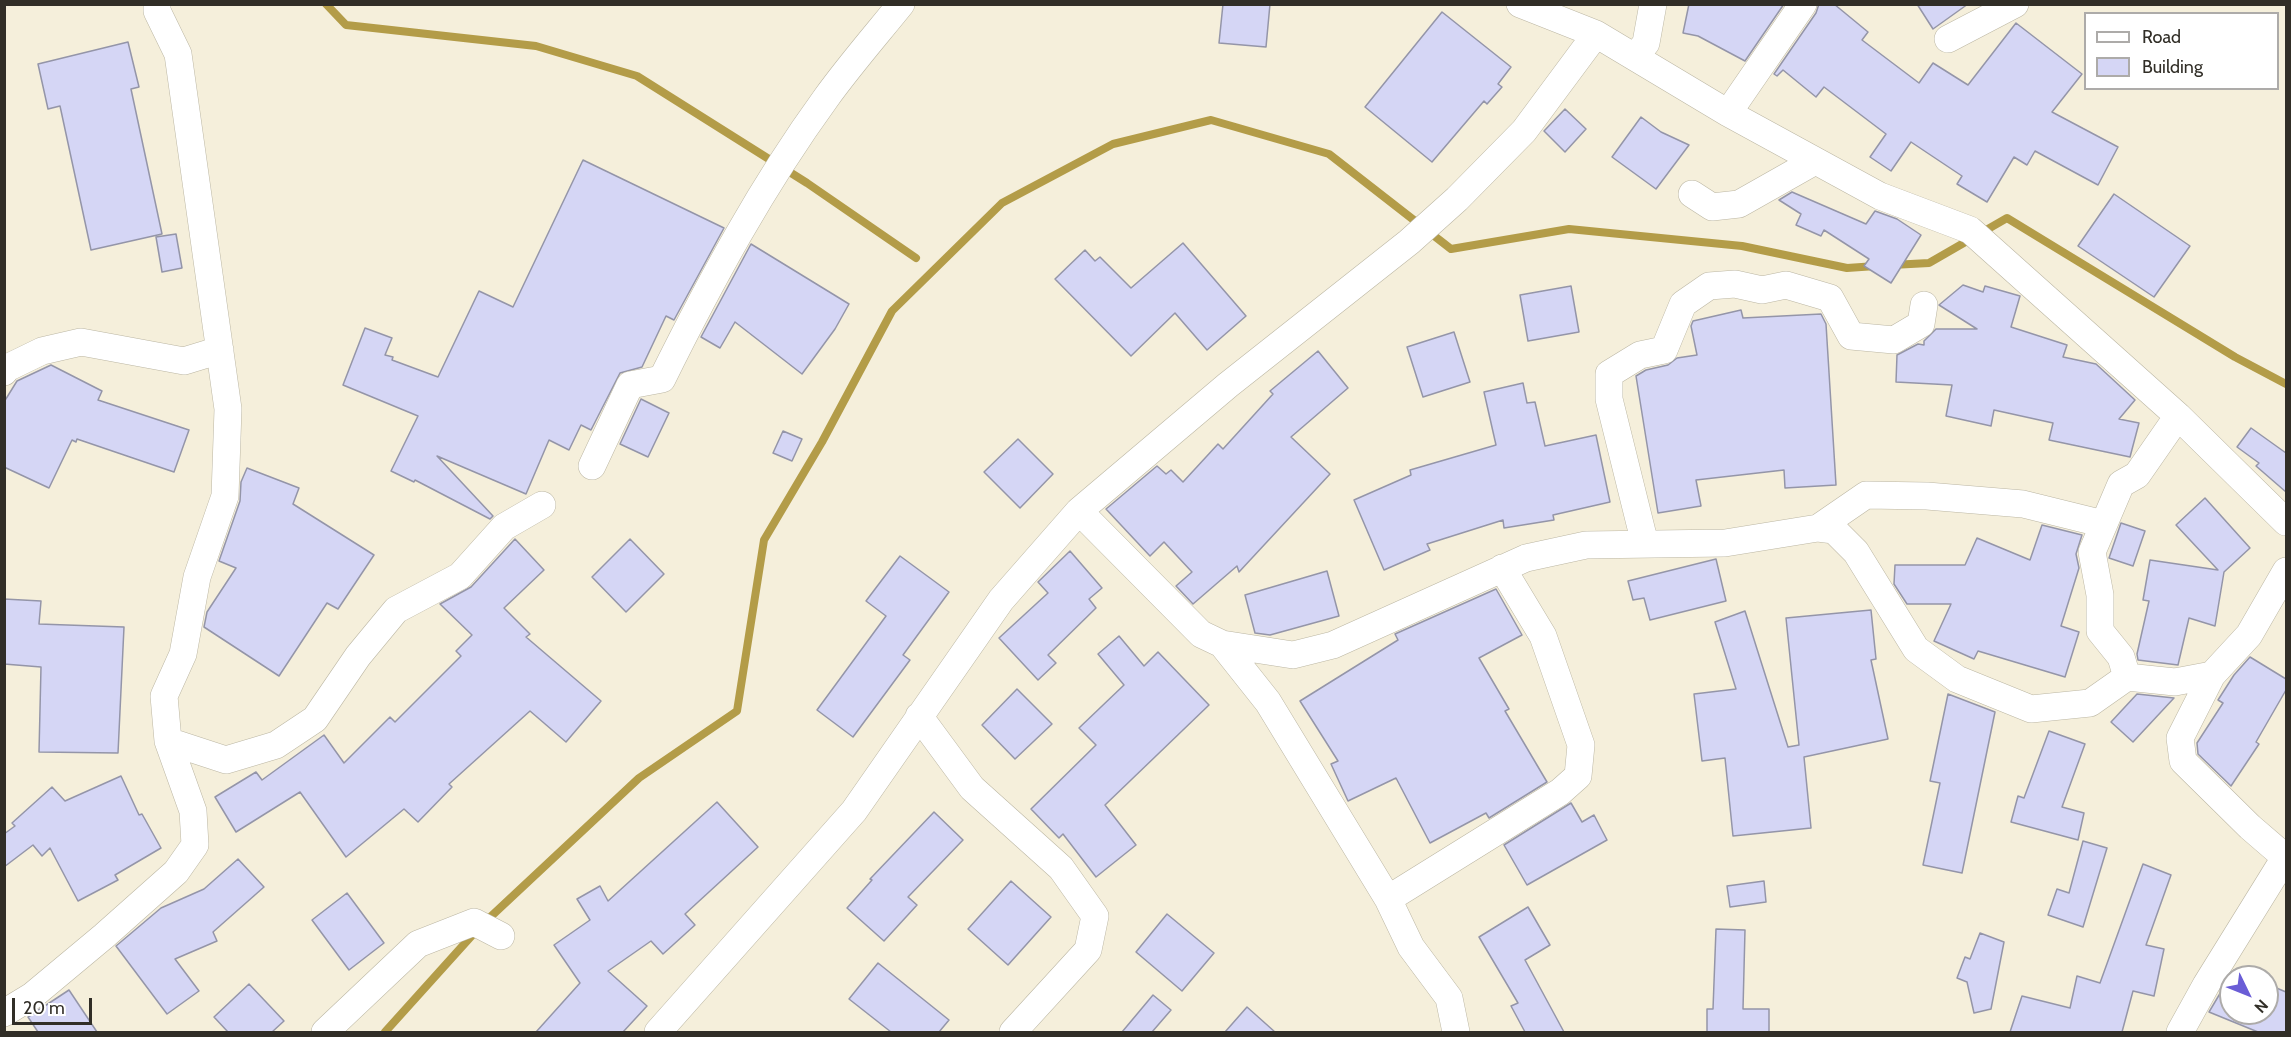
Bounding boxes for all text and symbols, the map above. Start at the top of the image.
legend [2084,12,2279,90]
text: Road [2142,26,2181,48]
text: Building [2142,56,2203,78]
north arrow [2219,965,2279,1025]
scale bar [15,986,94,1024]
text: N [2250,996,2272,1017]
text: 20 m [23,997,65,1019]

